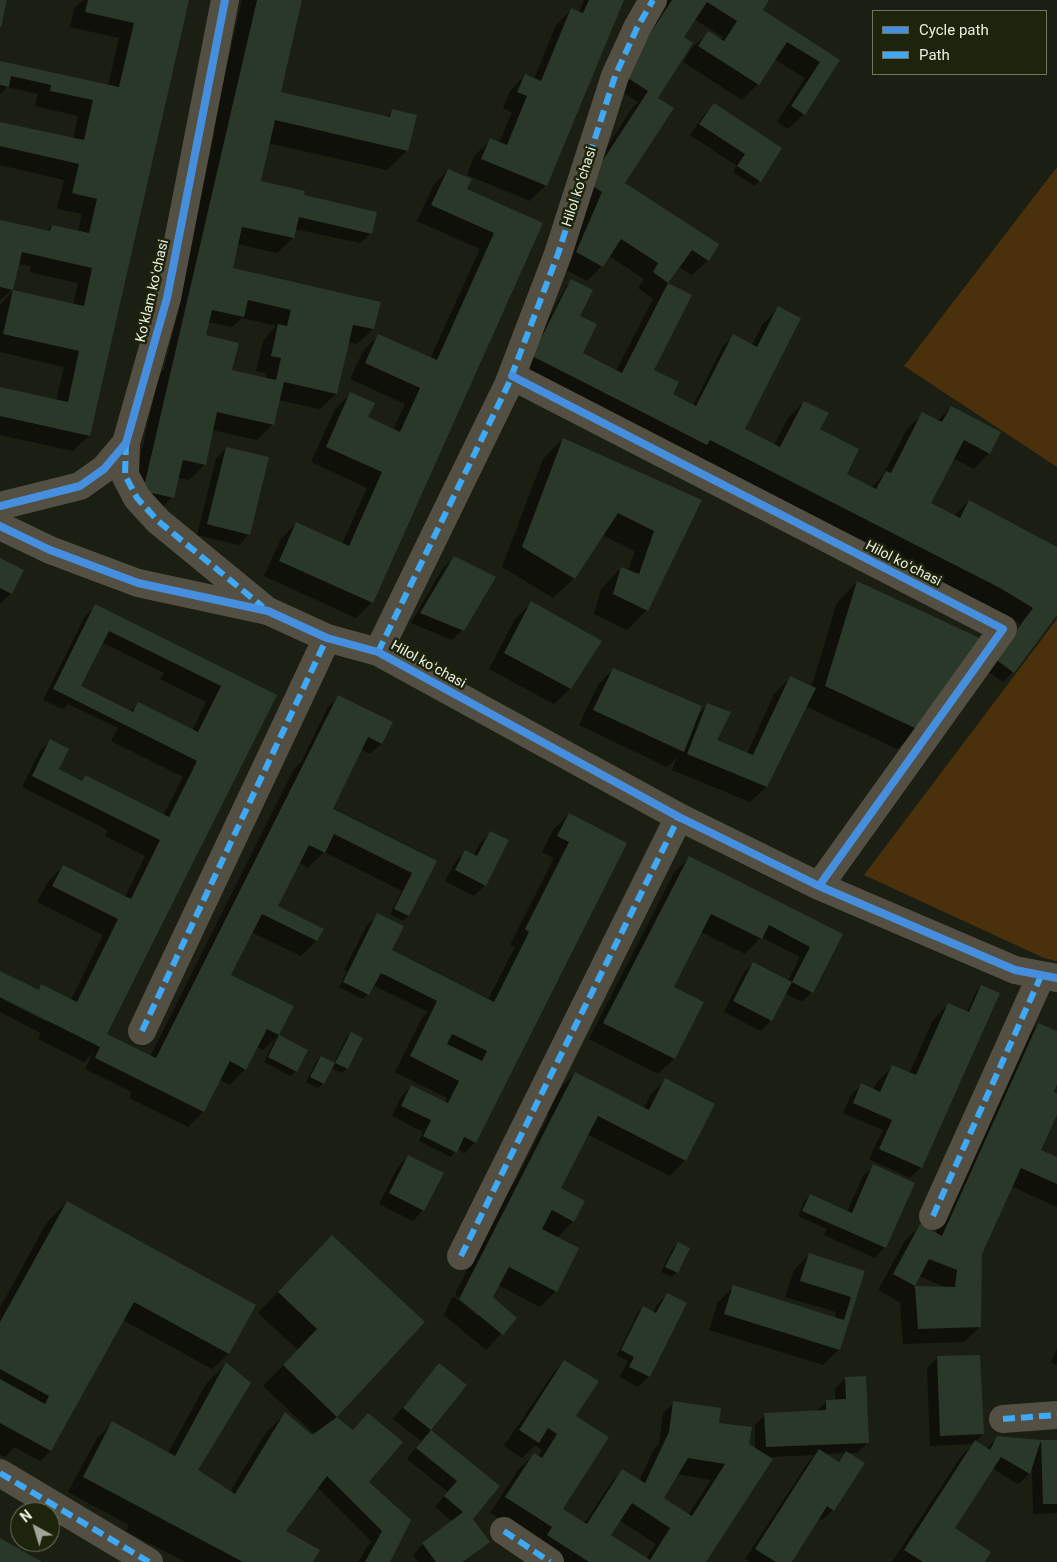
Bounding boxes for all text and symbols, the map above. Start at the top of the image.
legend [872,10,1047,75]
text: Cycle path [919,21,989,39]
text: Path [919,46,950,64]
street label: Hilol koʻchasi [559,145,601,229]
street label: Koʻklam koʻchasi [133,238,173,344]
street label: Hilol koʻchasi [862,538,944,590]
street label: Hilol koʻchasi [388,638,468,692]
north arrow [10,1502,60,1552]
text: N [17,1507,35,1525]

